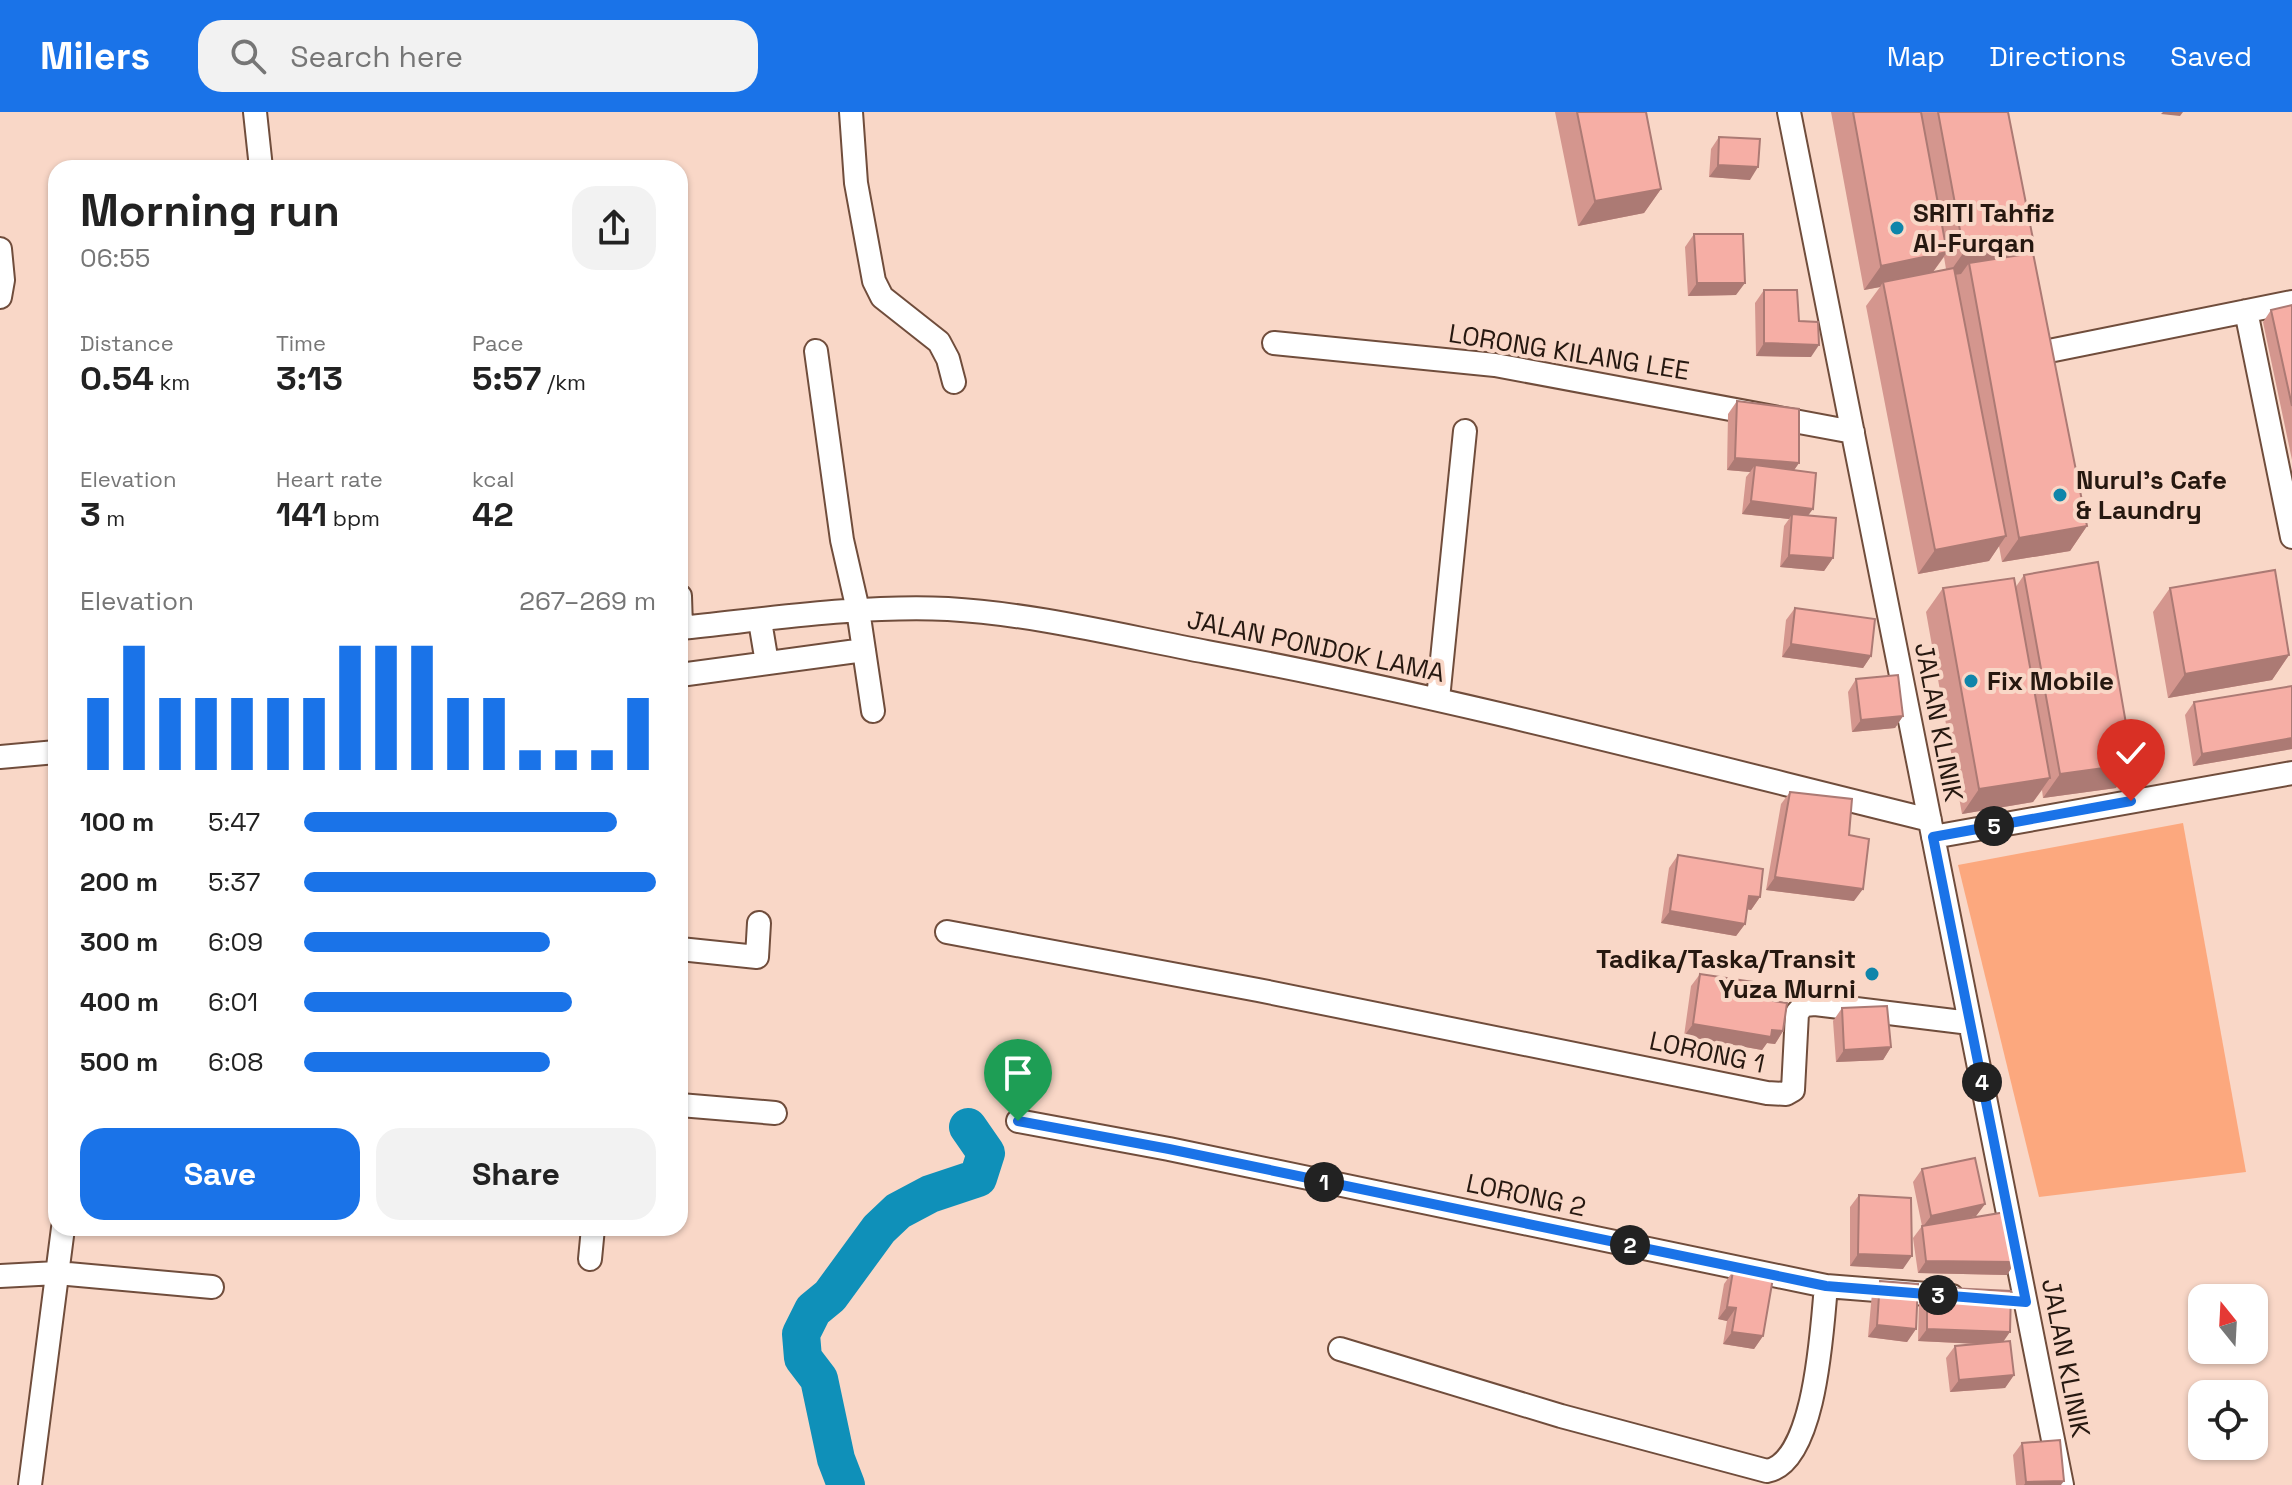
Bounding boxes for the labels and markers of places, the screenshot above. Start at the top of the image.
place label: SRITI Tahfiz Al-Furqan [1913,196,2055,260]
marker: SRITI Tahfiz Al-Furqan [1888,219,1906,237]
place label: Nurul's Cafe & Laundry [2076,463,2227,527]
marker: Nurul's Cafe & Laundry [2051,486,2069,504]
place label: Fix Mobile [1987,664,2114,698]
marker: Fix Mobile [1962,672,1980,690]
pin [2097,719,2165,801]
pin: 5 [1974,806,2014,846]
place label: Tadika/Taska/Transit Yuza Murni [1596,942,1856,1006]
marker: Tadika/Taska/Transit Yuza Murni [1863,965,1881,983]
pin [984,1039,1052,1121]
pin: 4 [1962,1062,2002,1102]
pin: 1 [1304,1162,1344,1202]
pin: 2 [1610,1225,1650,1265]
pin: 3 [1918,1275,1958,1315]

